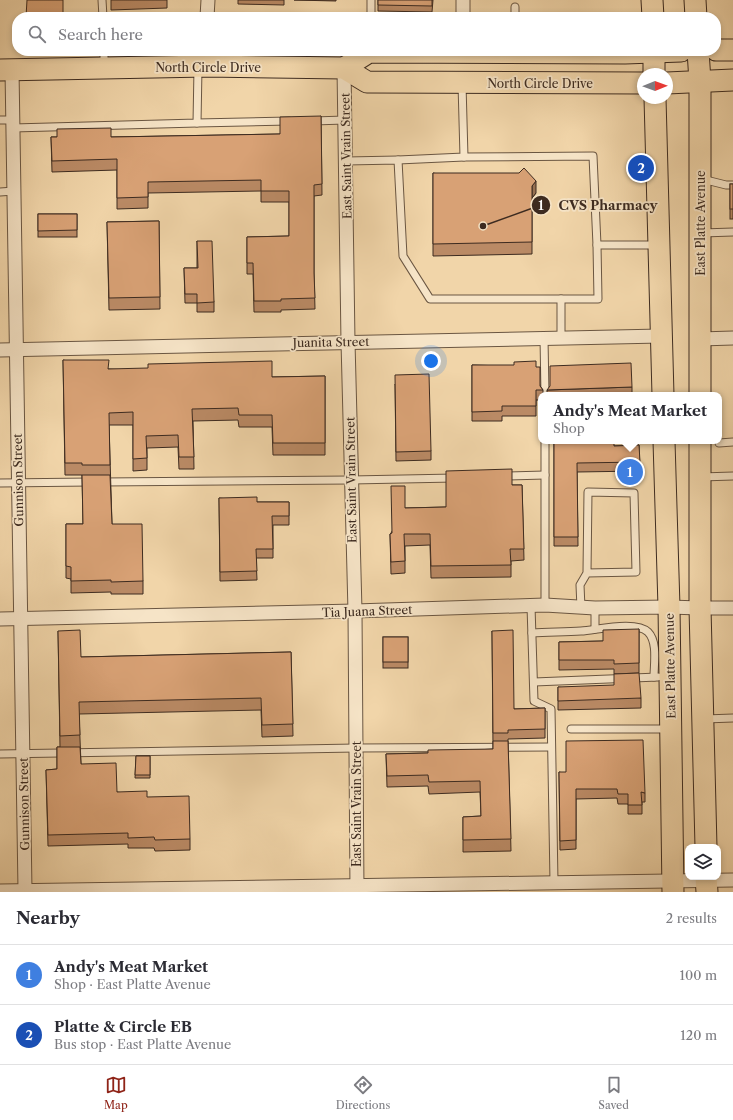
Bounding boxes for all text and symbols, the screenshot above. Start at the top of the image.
search box [12,12,721,56]
icon: search [26,23,48,45]
text: Search here [58,25,143,44]
street label: North Circle Drive [155,60,261,75]
north arrow [637,68,673,104]
street label: North Circle Drive [487,76,593,91]
street label: East Saint Vrain Street [337,92,355,219]
pin: 2 [628,153,654,183]
street label: East Platte Avenue [693,170,708,276]
callout: CVS Pharmacy [531,193,666,218]
text: CVS Pharmacy [558,197,659,213]
text: 1 [538,198,544,213]
street label: Juanita Street [291,334,370,350]
your location [421,351,441,371]
popup [538,392,722,444]
text: Andy's Meat Market [553,401,707,420]
street label: East Saint Vrain Street [342,416,360,543]
text: Shop [553,420,585,436]
street label: Gunnison Street [10,433,26,527]
pin: 1 [617,457,643,487]
street label: Tia Juana Street [321,602,413,620]
street label: East Platte Avenue [662,613,678,719]
street label: East Saint Vrain Street [349,740,364,867]
street label: Gunnison Street [16,757,32,851]
map controls [685,844,721,880]
button: layers [685,844,721,880]
text: Nearby [16,908,80,928]
text: 2 results [666,910,717,926]
text: Andy's Meat Market [54,957,208,976]
text: 1 [26,967,32,983]
text: 100 m [679,967,717,983]
text: Shop · East Platte Avenue [54,976,211,992]
text: Platte & Circle EB [54,1017,192,1036]
text: 2 [25,1027,33,1043]
text: 120 m [680,1027,717,1043]
text: Bus stop · East Platte Avenue [54,1036,231,1052]
tab: Map [104,1074,128,1112]
tab: Directions [336,1074,390,1112]
tab: Saved [598,1074,629,1112]

